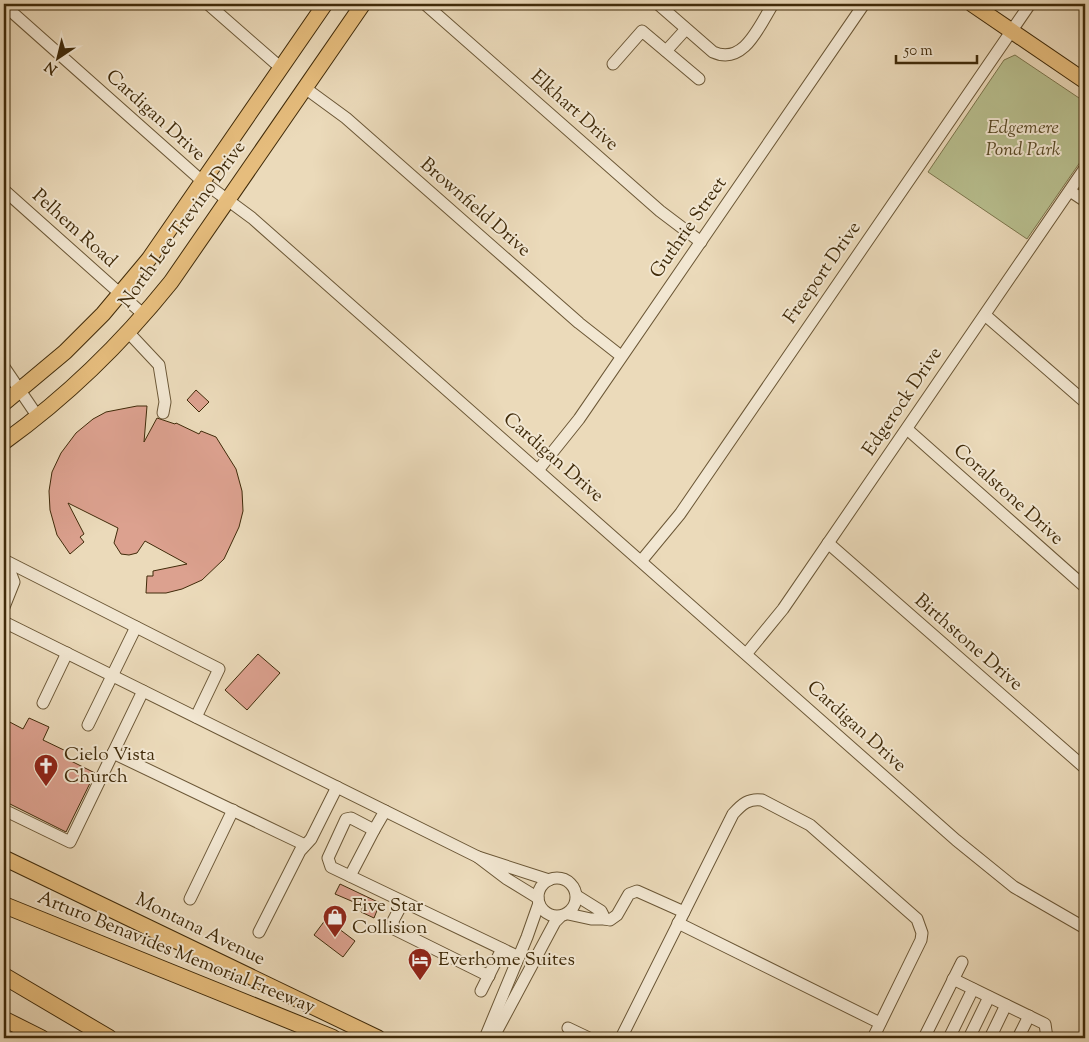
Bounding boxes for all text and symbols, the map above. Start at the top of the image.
north arrow [32,32,82,82]
scale bar [896,32,978,64]
text: 50 m [903,41,933,62]
text: N [41,56,62,78]
street label: Cardigan Drive [99,64,211,168]
street label: Elkhart Drive [524,64,624,158]
park label: Edgemere Pond Park [986,115,1061,164]
street label: North Lee Trevino Drive [113,136,253,314]
street label: Brownfield Drive [414,152,536,264]
street label: Guthrie Street [644,171,734,284]
street label: Pelhem Road [25,183,123,275]
street label: Freeport Drive [778,216,868,330]
street label: Edgerock Drive [857,342,950,462]
street label: Cardigan Drive [497,407,609,510]
street label: Coralstone Drive [947,438,1069,552]
street label: Birthstone Drive [908,588,1028,698]
street label: Cardigan Drive [800,675,912,779]
place label: Cielo Vista Church [64,742,155,791]
church icon: Cielo Vista Church [33,753,59,787]
street label: Arturo Benavides Memorial Freeway [33,885,319,1021]
street label: Montana Avenue [131,887,270,973]
place label: Five Star Collision [352,893,427,942]
shop icon: Five Star Collision [322,904,348,938]
hotel icon: Everhome Suites [407,947,433,981]
place label: Everhome Suites [438,947,575,974]

